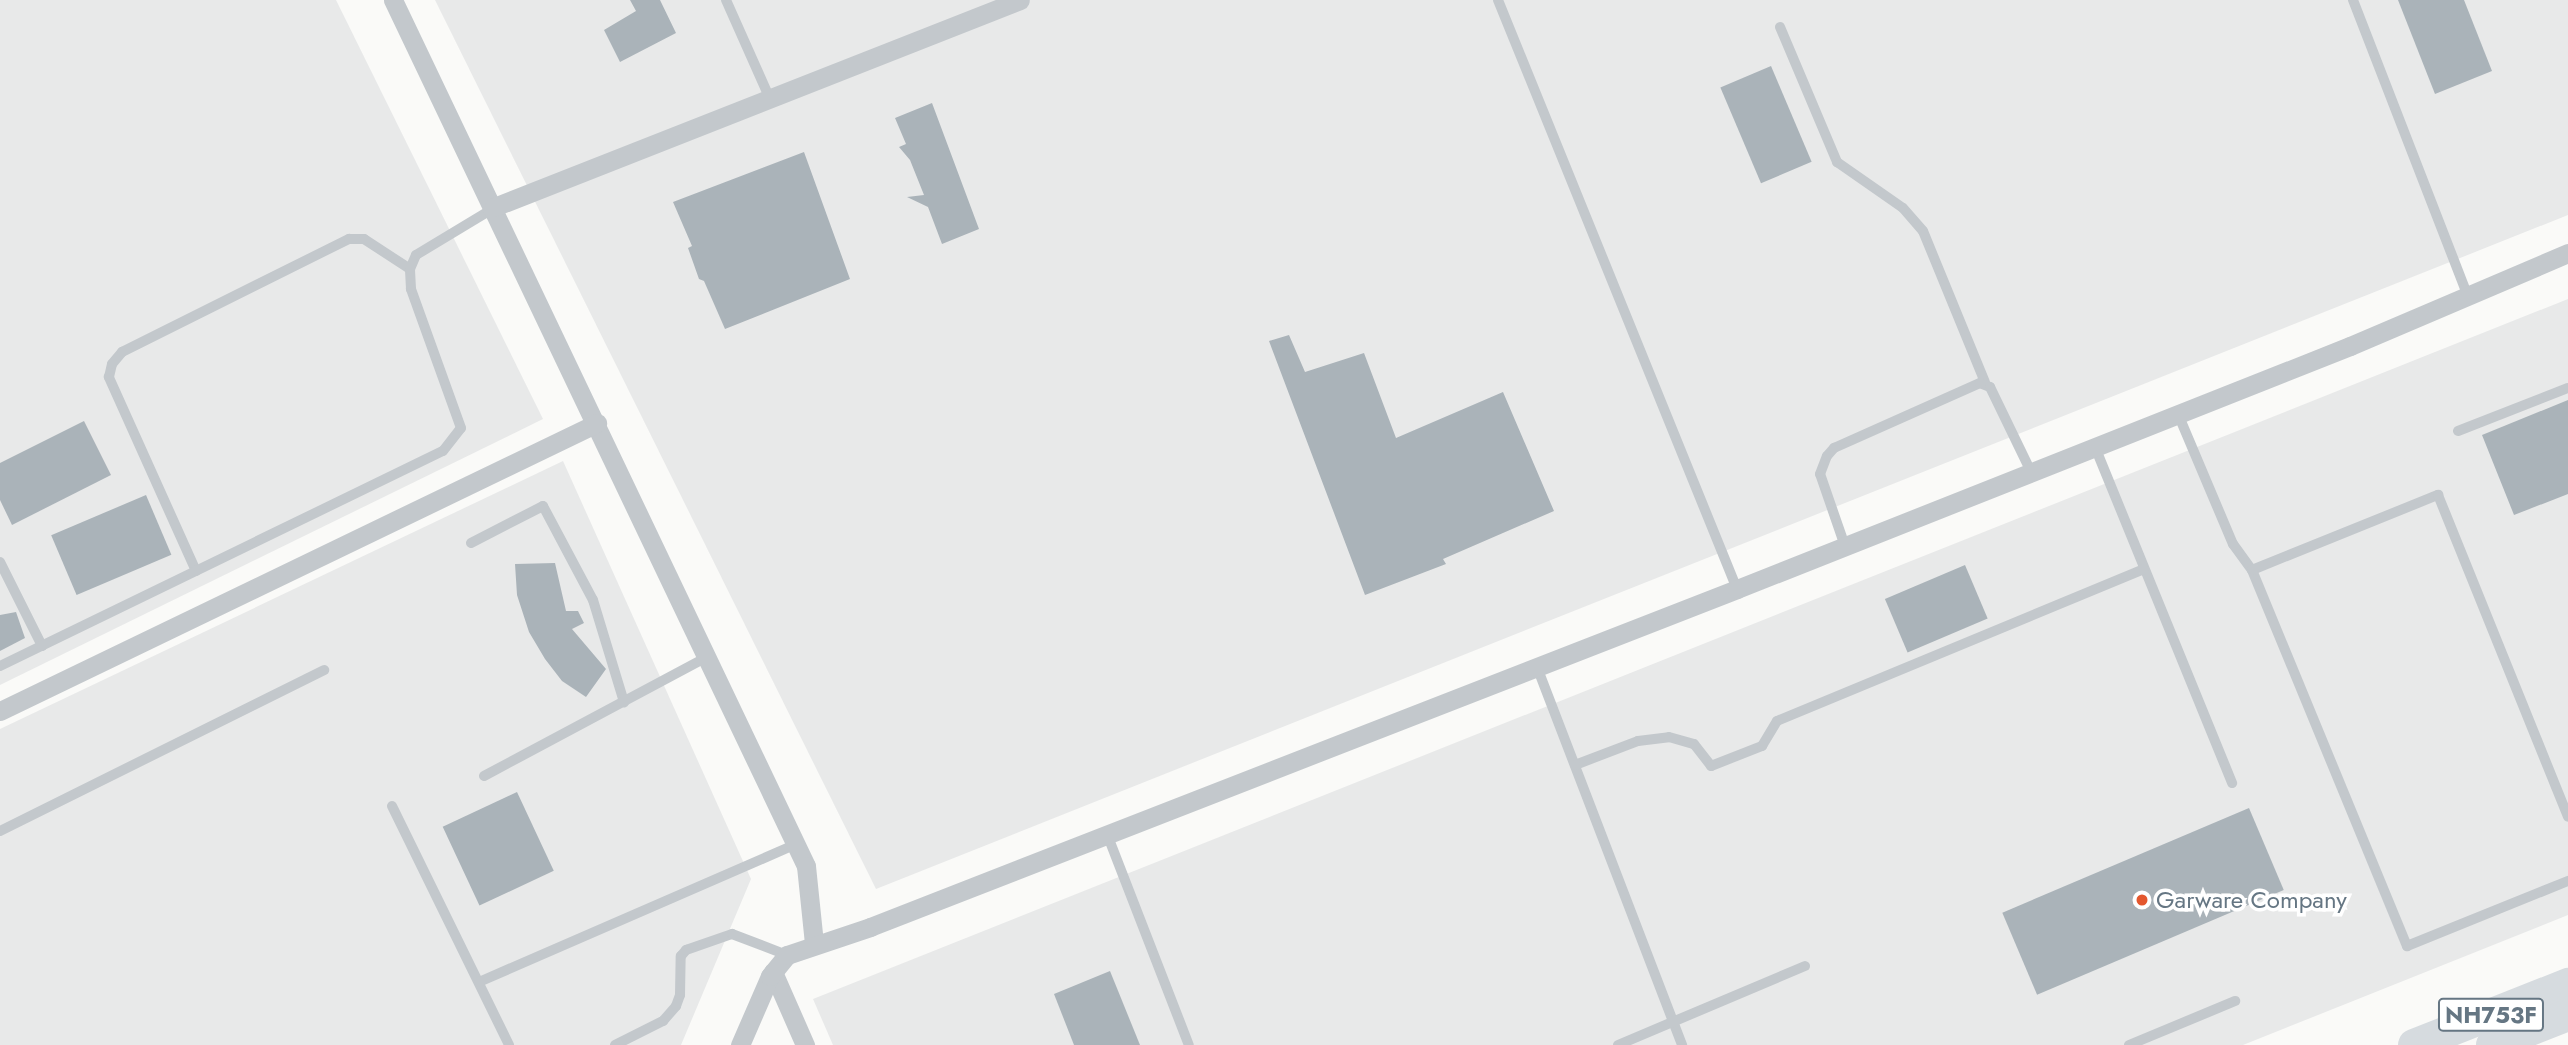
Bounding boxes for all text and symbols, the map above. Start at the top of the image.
place label: Garware Company [2156,886,2347,914]
marker: Garware Company [2134,892,2150,908]
road number: NH753F [2437,996,2545,1034]

